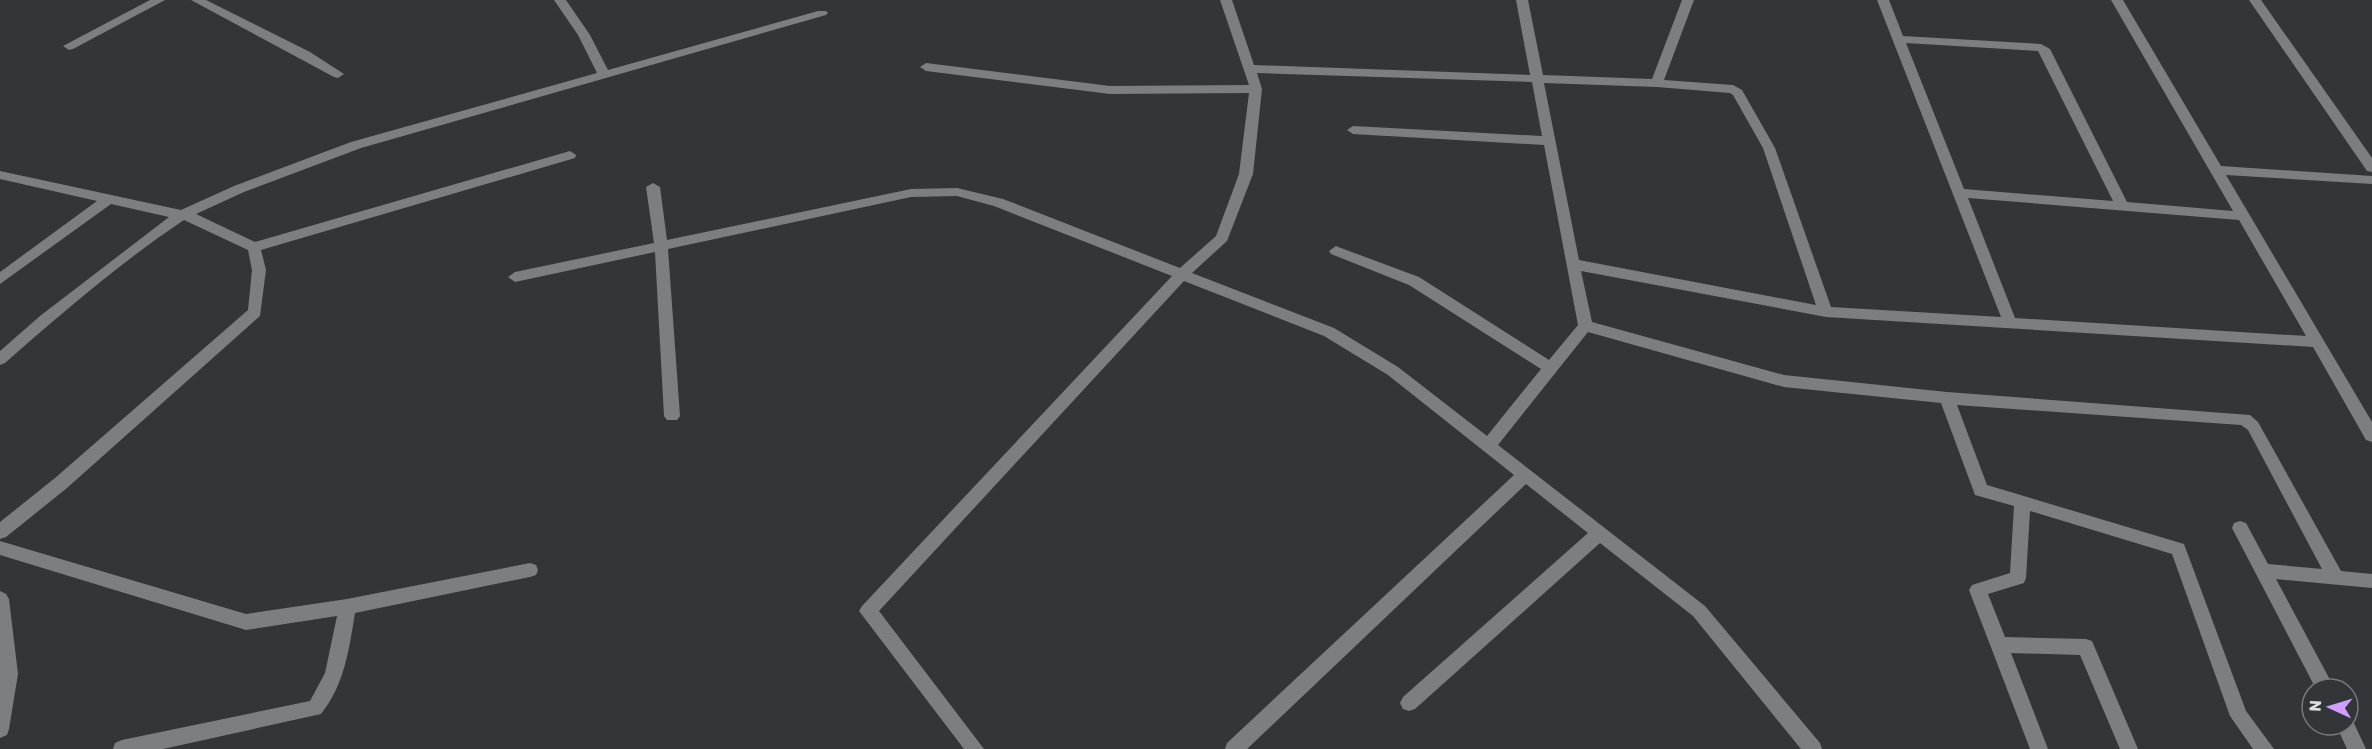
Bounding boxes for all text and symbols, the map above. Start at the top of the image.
north arrow [2300,677,2360,737]
text: N [2306,700,2325,712]

